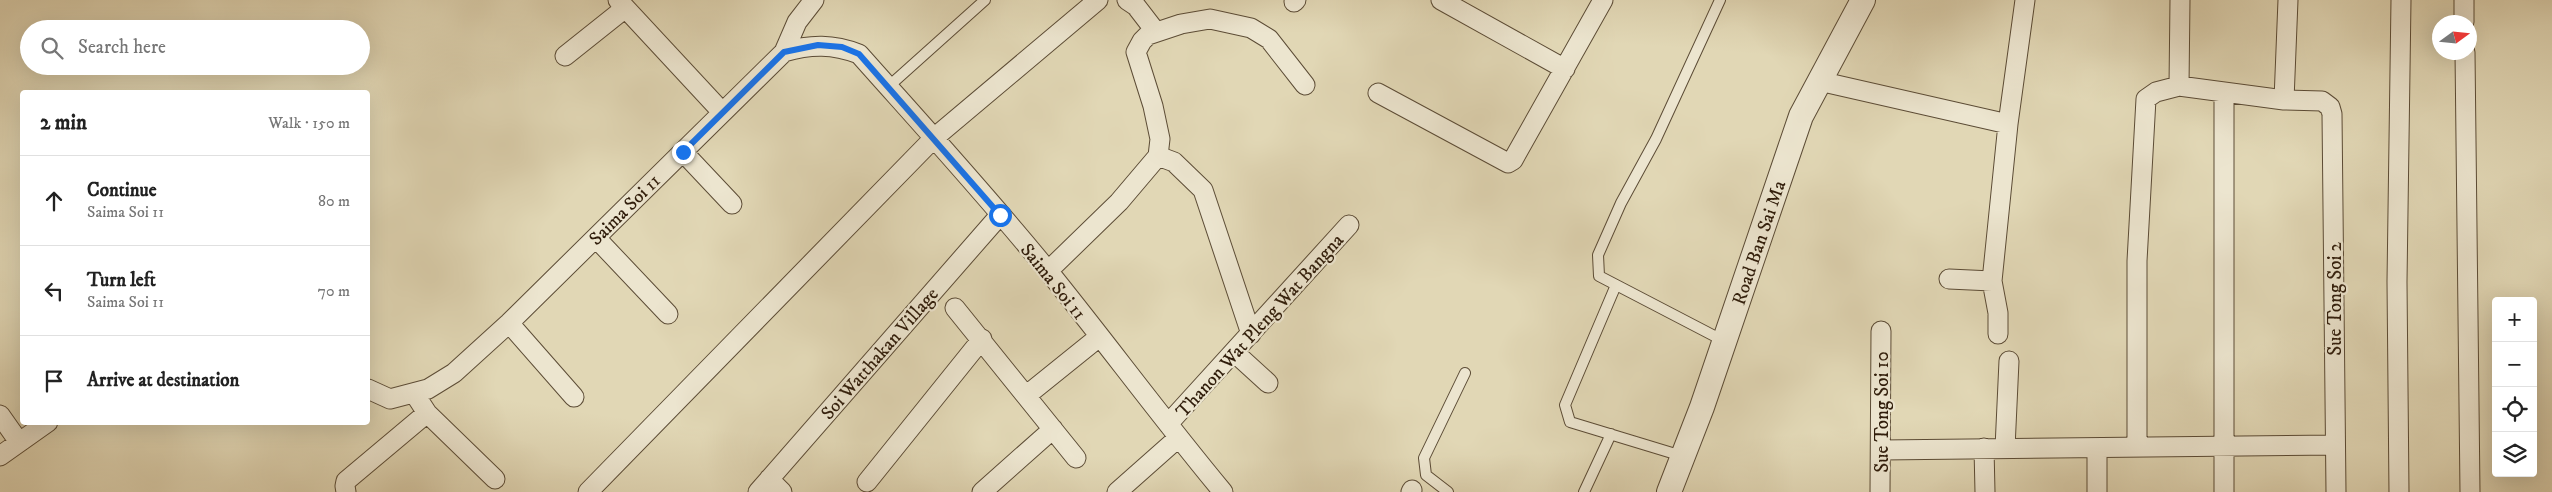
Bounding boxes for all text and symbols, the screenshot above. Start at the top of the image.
north arrow [2432,15,2477,60]
search box [20,20,370,75]
icon: search [38,34,66,62]
text: Search here [78,36,166,59]
text: 2 min [40,110,87,136]
text: Walk · 150 m [268,113,350,133]
route end [672,141,695,164]
street label: Saima Soi 11 [585,170,666,251]
street label: Road Ban Sai Ma [1728,178,1791,308]
text: Continue [87,179,157,202]
icon: ahead [40,187,68,215]
text: 80 m [318,191,350,211]
text: Saima Soi 11 [87,202,164,222]
route start [989,204,1012,227]
street label: Thanon Wat Pleng Wat Bangna [1171,229,1349,423]
street label: Saima Soi 11 [1015,239,1091,325]
street label: Sue Tong Soi 2 [2324,242,2347,356]
text: Turn left [87,269,156,292]
icon: left [40,277,68,305]
text: 70 m [318,281,350,301]
street label: Soi Watthakan Village [816,283,944,425]
text: Saima Soi 11 [87,292,164,312]
map controls [2492,297,2537,477]
button: + [2492,297,2537,342]
button: − [2492,342,2537,387]
street label: Sue Tong Soi 10 [1871,351,1894,473]
icon: arrive [40,367,68,395]
text: Arrive at destination [87,369,239,392]
button: locate [2492,387,2537,432]
button: layers [2492,432,2537,477]

